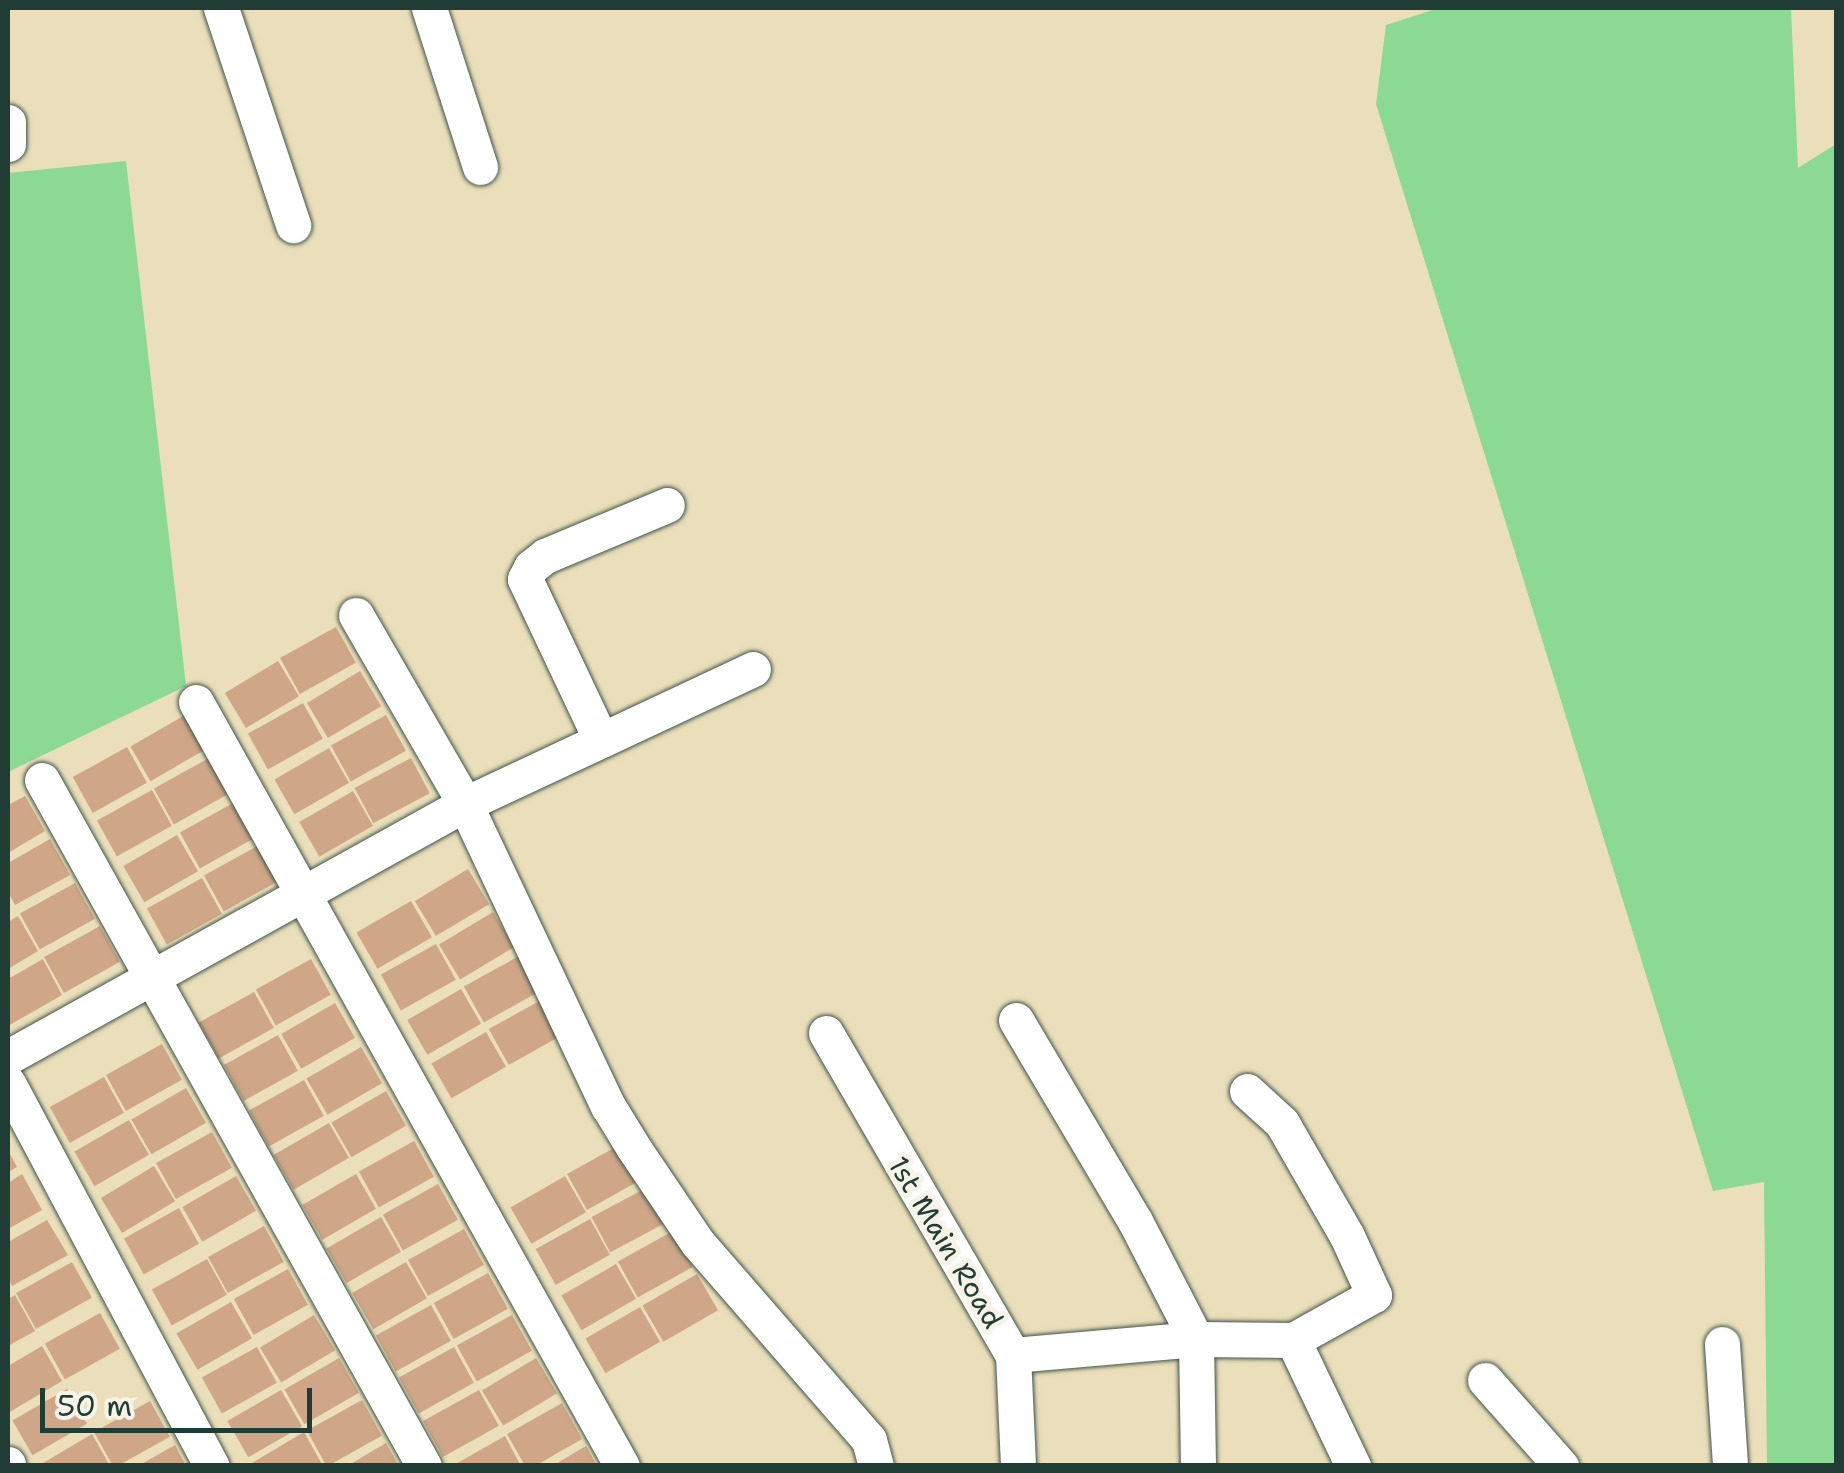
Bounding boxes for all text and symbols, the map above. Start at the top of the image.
street label: 1st Main Road [882,1150,1010,1334]
scale bar [45,1368,318,1430]
text: 50 m [57,1385,132,1426]

